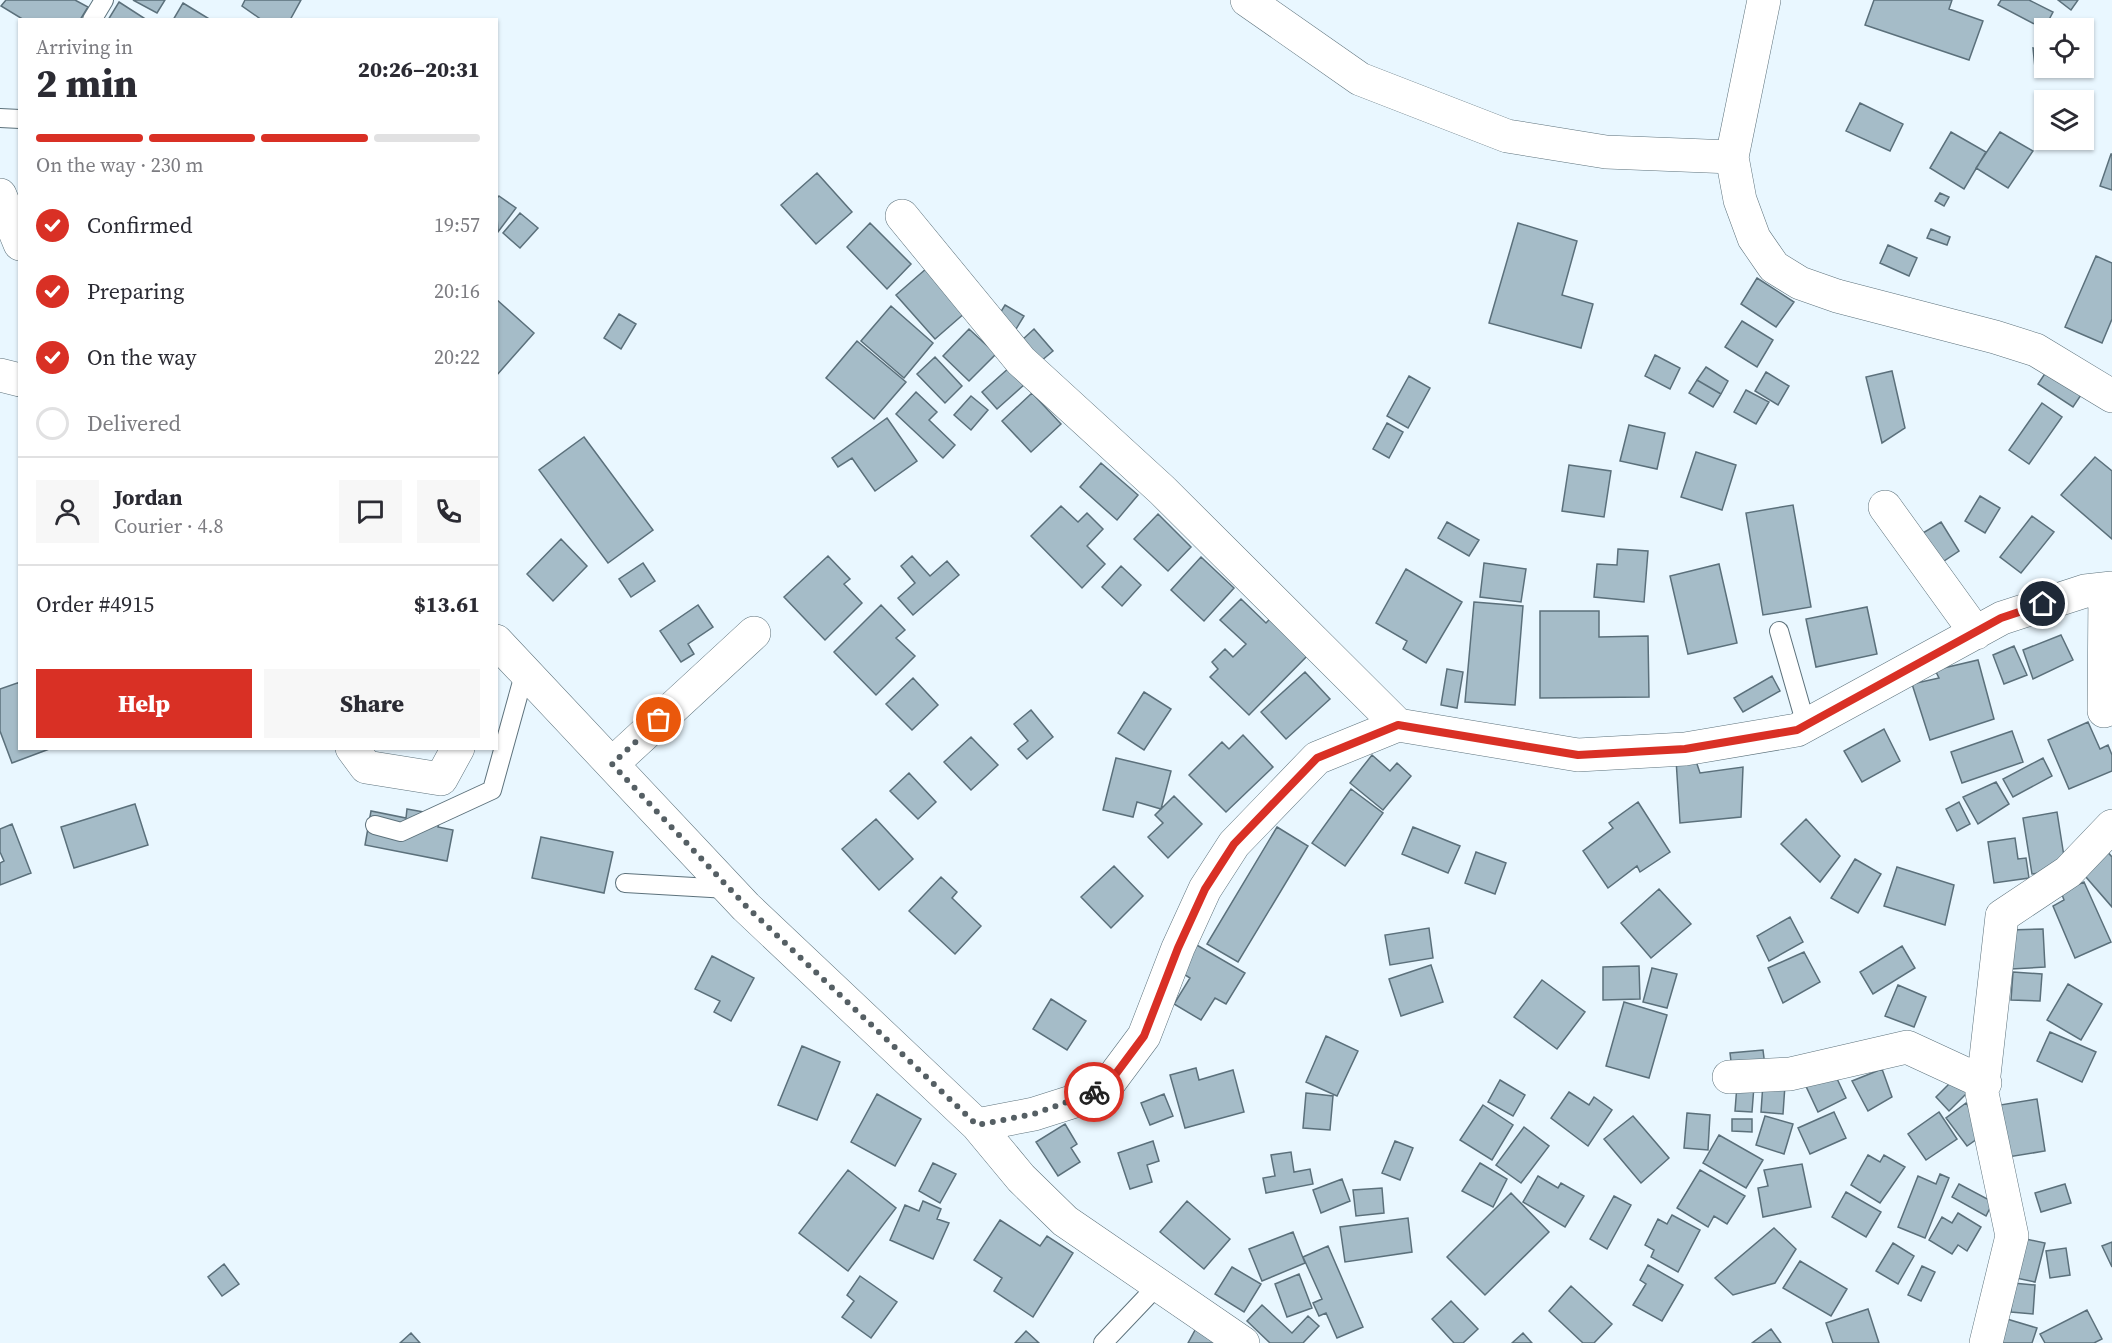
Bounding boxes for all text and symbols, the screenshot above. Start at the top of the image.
map controls [2034,18,2094,150]
button: locate [2034,18,2094,78]
text: Arriving in [36,33,133,61]
text: 20:26–20:31 [358,54,480,84]
text: 2 min [36,57,138,110]
button: layers [2034,90,2094,150]
text: On the way · 230 m [36,151,203,179]
icon: check [36,209,69,242]
text: Confirmed [87,210,192,240]
text: 19:57 [434,211,480,239]
icon: check [36,275,69,308]
text: Preparing [87,276,184,306]
text: 20:16 [434,277,480,305]
icon: check [36,341,69,374]
text: On the way [87,342,196,372]
text: 20:22 [434,343,480,371]
text: Delivered [87,408,181,438]
button: person [36,480,99,543]
button: chat [339,480,402,543]
button: phone [417,480,480,543]
text: Jordan [114,482,182,512]
text: Courier · 4.8 [114,512,223,540]
pin [2017,578,2068,629]
icon: home [2026,587,2059,620]
text: Order #4915 [36,589,154,619]
text: $13.61 [414,589,480,619]
button: Help [36,669,252,738]
button: Share [264,669,480,738]
pin [633,694,684,745]
icon: bag [642,703,675,736]
courier [1064,1062,1124,1122]
icon: bike [1078,1076,1111,1109]

